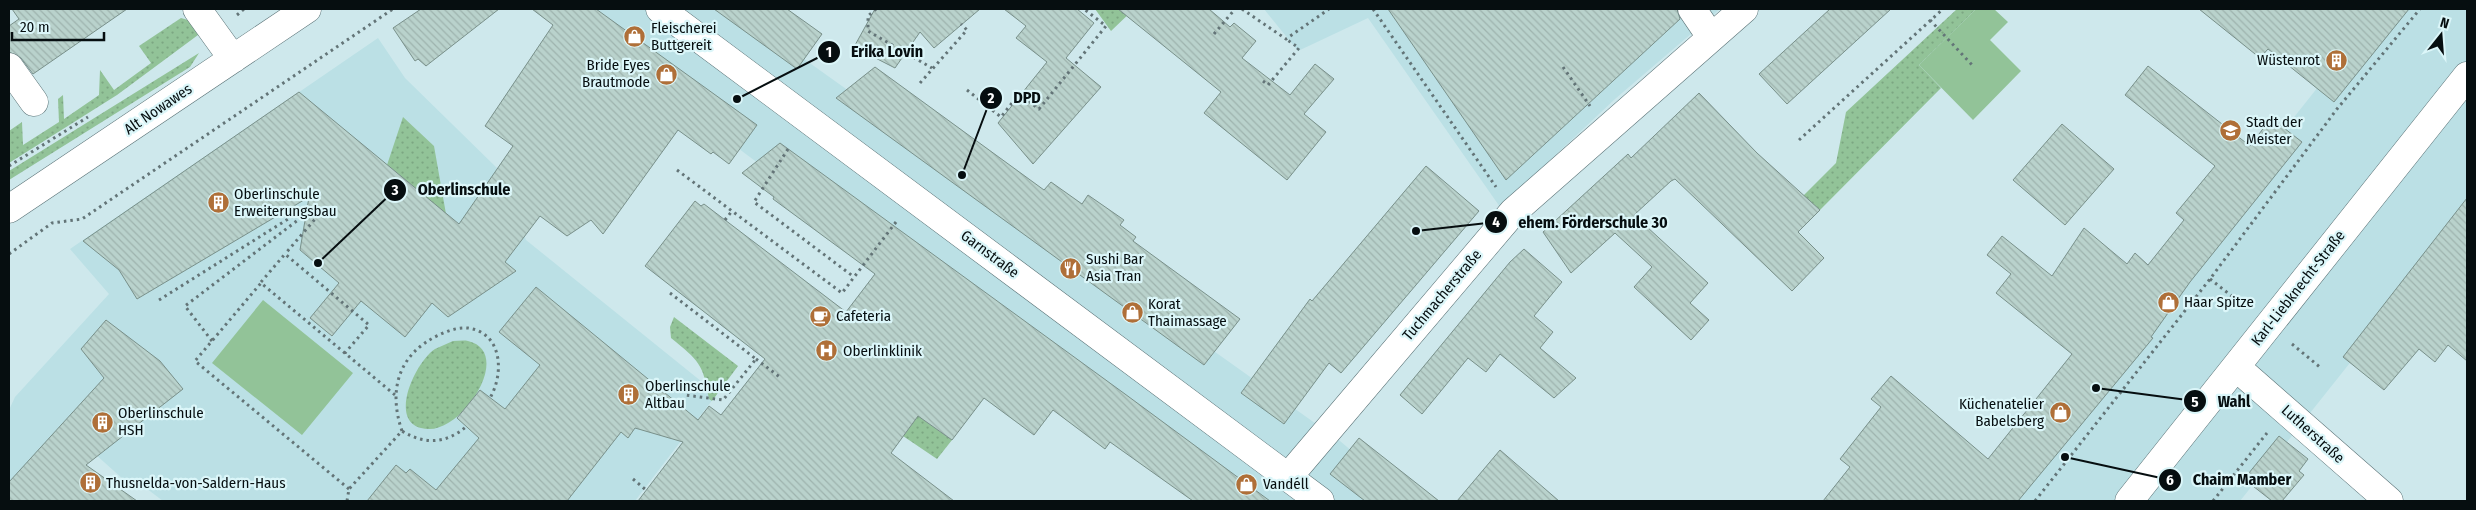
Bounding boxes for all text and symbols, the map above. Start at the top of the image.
scale bar [12,10,105,42]
north arrow [2416,10,2466,60]
text: N [2438,14,2451,32]
text: 20 m [20,18,50,36]
place label: Fleischerei Buttgereit [651,19,717,54]
shop icon: Fleischerei Buttgereit [623,25,647,49]
callout: Erika Lovin [816,36,933,67]
text: Erika Lovin [851,42,923,61]
text: 1 [826,43,832,61]
building icon: Wüstenrot [2324,48,2348,72]
place label: Wüstenrot [2257,51,2320,69]
place label: Bride Eyes Brautmode [582,56,650,91]
shop icon: Bride Eyes Brautmode [654,62,678,86]
street label: Alt Nowawes [121,80,195,138]
callout: DPD [979,82,1051,113]
text: DPD [1013,88,1041,107]
text: 2 [987,89,995,107]
place label: Stadt der Meister [2246,113,2304,148]
school or university icon: Stadt der Meister [2218,119,2242,143]
callout: Oberlinschule [382,174,520,205]
text: Oberlinschule [418,180,510,199]
text: 3 [390,181,399,199]
place label: Oberlinschule Erweiterungsbau [234,185,337,220]
building icon: Oberlinschule Erweiterungsbau [206,191,230,215]
callout: ehem. Förderschule 30 [1483,206,1678,237]
text: 4 [1492,213,1500,231]
text: ehem. Förderschule 30 [1518,213,1668,232]
street label: Garnstraße [957,226,1023,282]
street label: Karl-Liebknecht-Straße [2247,227,2349,349]
street label: Tuchmacherstraße [1399,246,1485,344]
place label: Sushi Bar Asia Tran [1086,250,1144,285]
restaurant icon: Sushi Bar Asia Tran [1058,256,1082,280]
shop icon: Haar Spitze [2156,290,2180,314]
place label: Haar Spitze [2184,293,2254,311]
place label: Korat Thaimassage [1148,295,1227,330]
shop icon: Korat Thaimassage [1120,301,1144,325]
cafe icon: Cafeteria [808,304,832,328]
place label: Cafeteria [836,307,891,325]
hospital icon: Oberlinklinik [815,339,839,363]
place label: Oberlinklinik [843,342,922,360]
place label: Oberlinschule Altbau [645,377,731,412]
building icon: Oberlinschule Altbau [617,383,641,407]
callout: Wahl [2183,386,2260,417]
text: Wahl [2218,392,2251,411]
text: 5 [2191,393,2199,411]
place label: Küchenatelier Babelsberg [1959,395,2045,430]
shop icon: Küchenatelier Babelsberg [2048,401,2072,425]
street label: Lutherstraße [2278,401,2348,467]
place label: Oberlinschule HSH [118,404,204,439]
building icon: Oberlinschule HSH [90,410,114,434]
callout: Chaim Mamber [2157,464,2301,495]
text: Chaim Mamber [2193,470,2291,489]
building icon: Thusnelda-von-Saldern-Haus [78,471,102,495]
text: 6 [2166,471,2174,489]
shop icon: Vandéll [1235,472,1259,496]
place label: Thusnelda-von-Saldern-Haus [106,474,286,492]
place label: Vandéll [1263,475,1309,493]

